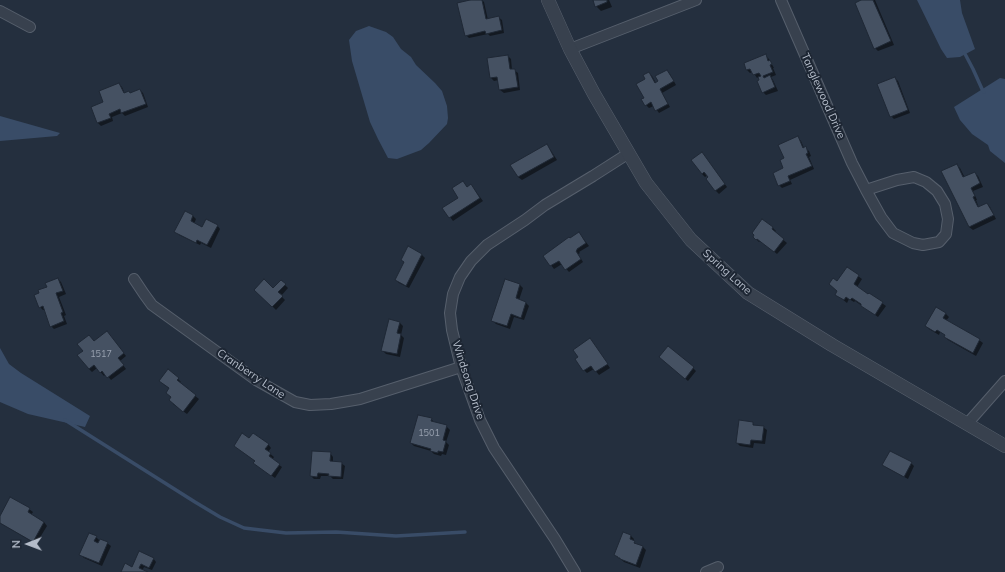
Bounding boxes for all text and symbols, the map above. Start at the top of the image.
street label: Tanglewood Drive [798,51,848,141]
street label: Spring Lane [700,247,754,297]
street label: Windsong Drive [449,339,487,421]
street label: Cranberry Lane [215,346,287,402]
house number: 1517 [90,349,112,359]
house number: 1501 [418,428,440,438]
north arrow [8,524,48,564]
text: N [9,540,23,548]

